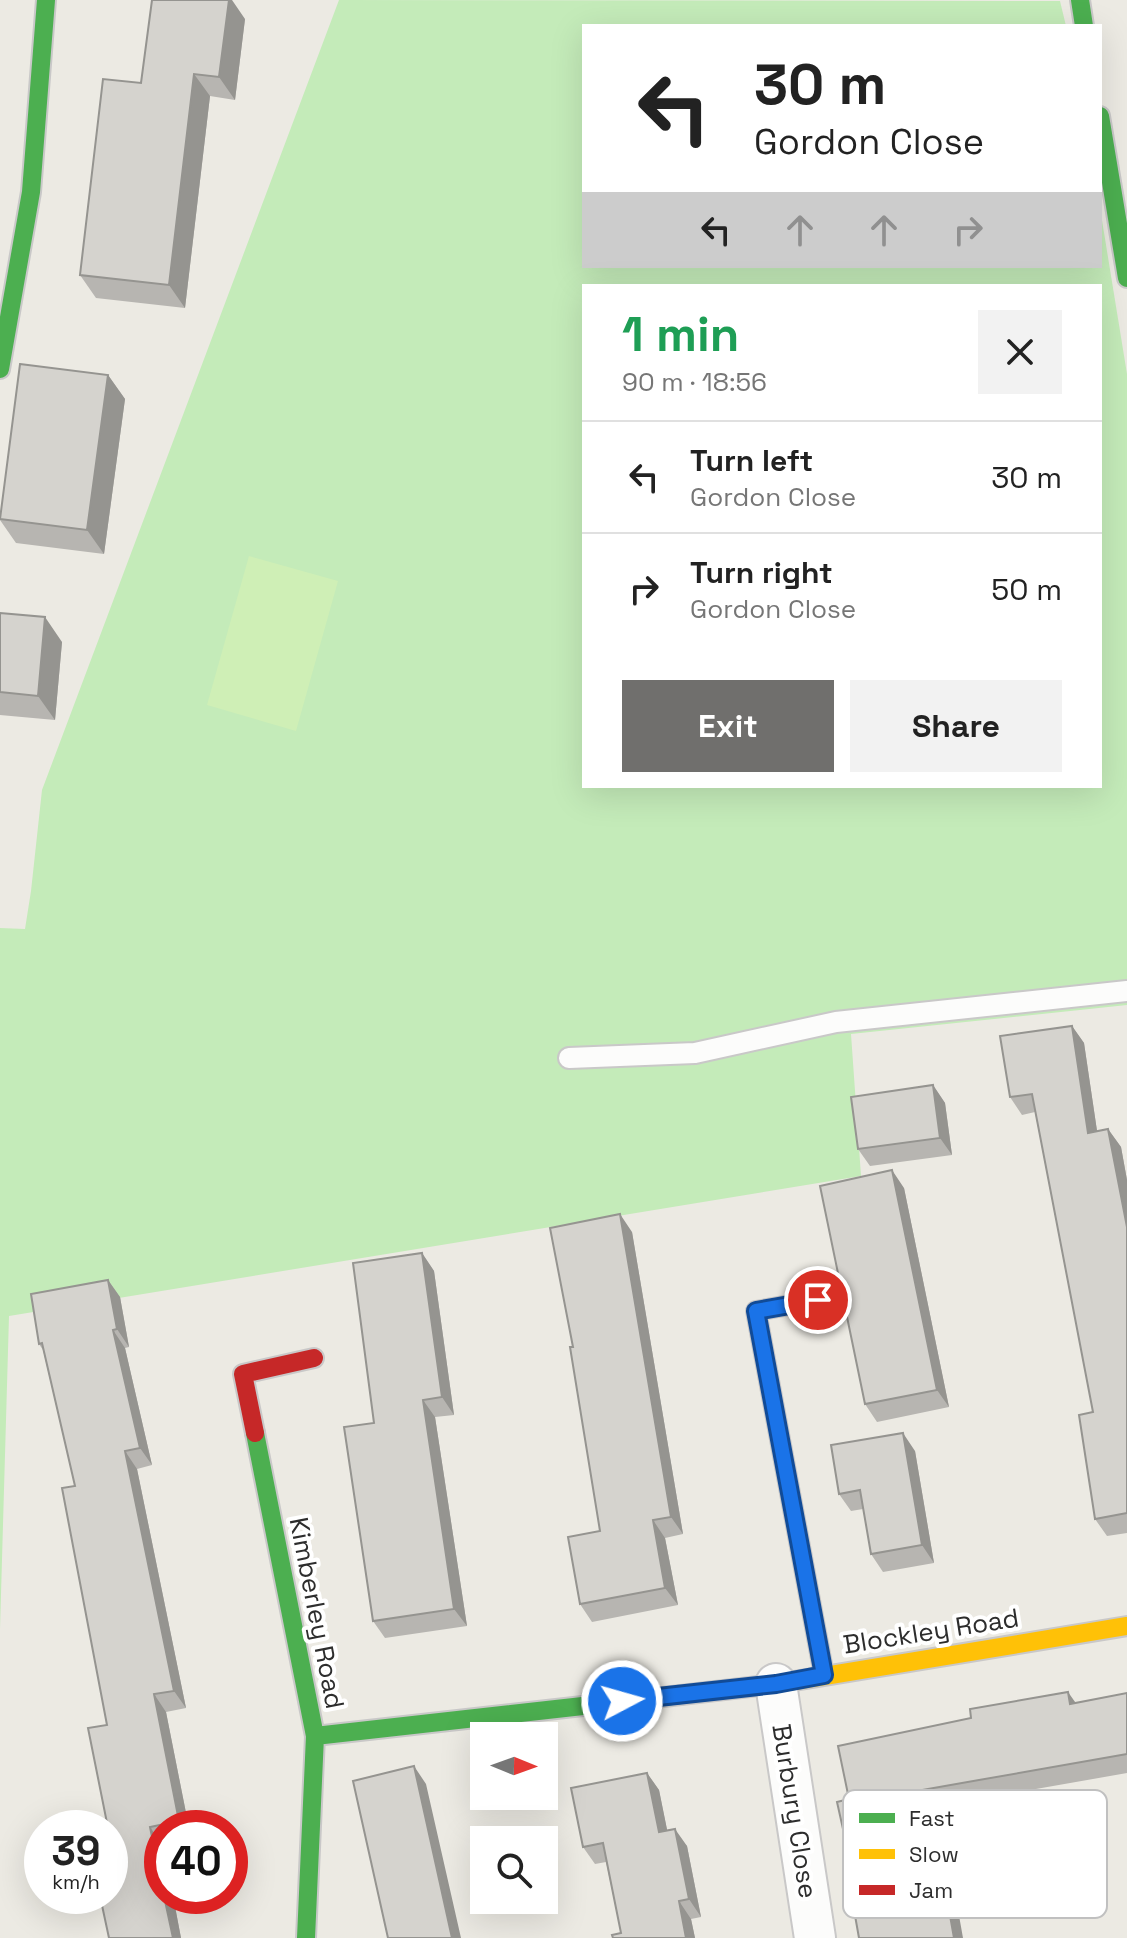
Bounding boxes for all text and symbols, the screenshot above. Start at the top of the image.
text: 30 m [754,49,886,120]
icon: left [622,56,726,160]
text: Gordon Close [754,119,984,165]
icon: left [694,208,738,252]
icon: ahead [778,208,822,252]
icon: ahead [862,208,906,252]
icon: right [946,208,990,252]
text: 1 min [622,304,739,365]
button: close [978,310,1062,394]
text: 90 m · 18:56 [622,365,767,399]
text: Turn left [690,441,813,480]
icon: left [622,455,666,499]
text: 30 m [991,458,1062,497]
text: Gordon Close [690,480,856,514]
text: Turn right [690,553,833,592]
icon: right [622,567,666,611]
text: 50 m [991,570,1062,609]
text: Gordon Close [690,592,856,626]
button: Exit [622,680,834,772]
button: Share [850,680,1062,772]
pin [784,1266,852,1334]
icon: arrive [796,1278,840,1322]
street label: Kimberley Road [282,1514,352,1712]
street label: Blockley Road [841,1600,1021,1662]
position arrow [580,1659,664,1743]
street label: Burbury Close [764,1721,826,1901]
north arrow [470,1722,558,1810]
map controls [470,1722,558,1914]
legend [843,1790,1107,1918]
text: Fast [909,1804,955,1832]
speed limit sign: 40 [144,1810,248,1914]
text: 39 [51,1826,101,1877]
button: search [470,1826,558,1914]
text: Slow [909,1840,959,1868]
text: km/h [52,1869,100,1895]
text: Jam [909,1876,953,1904]

